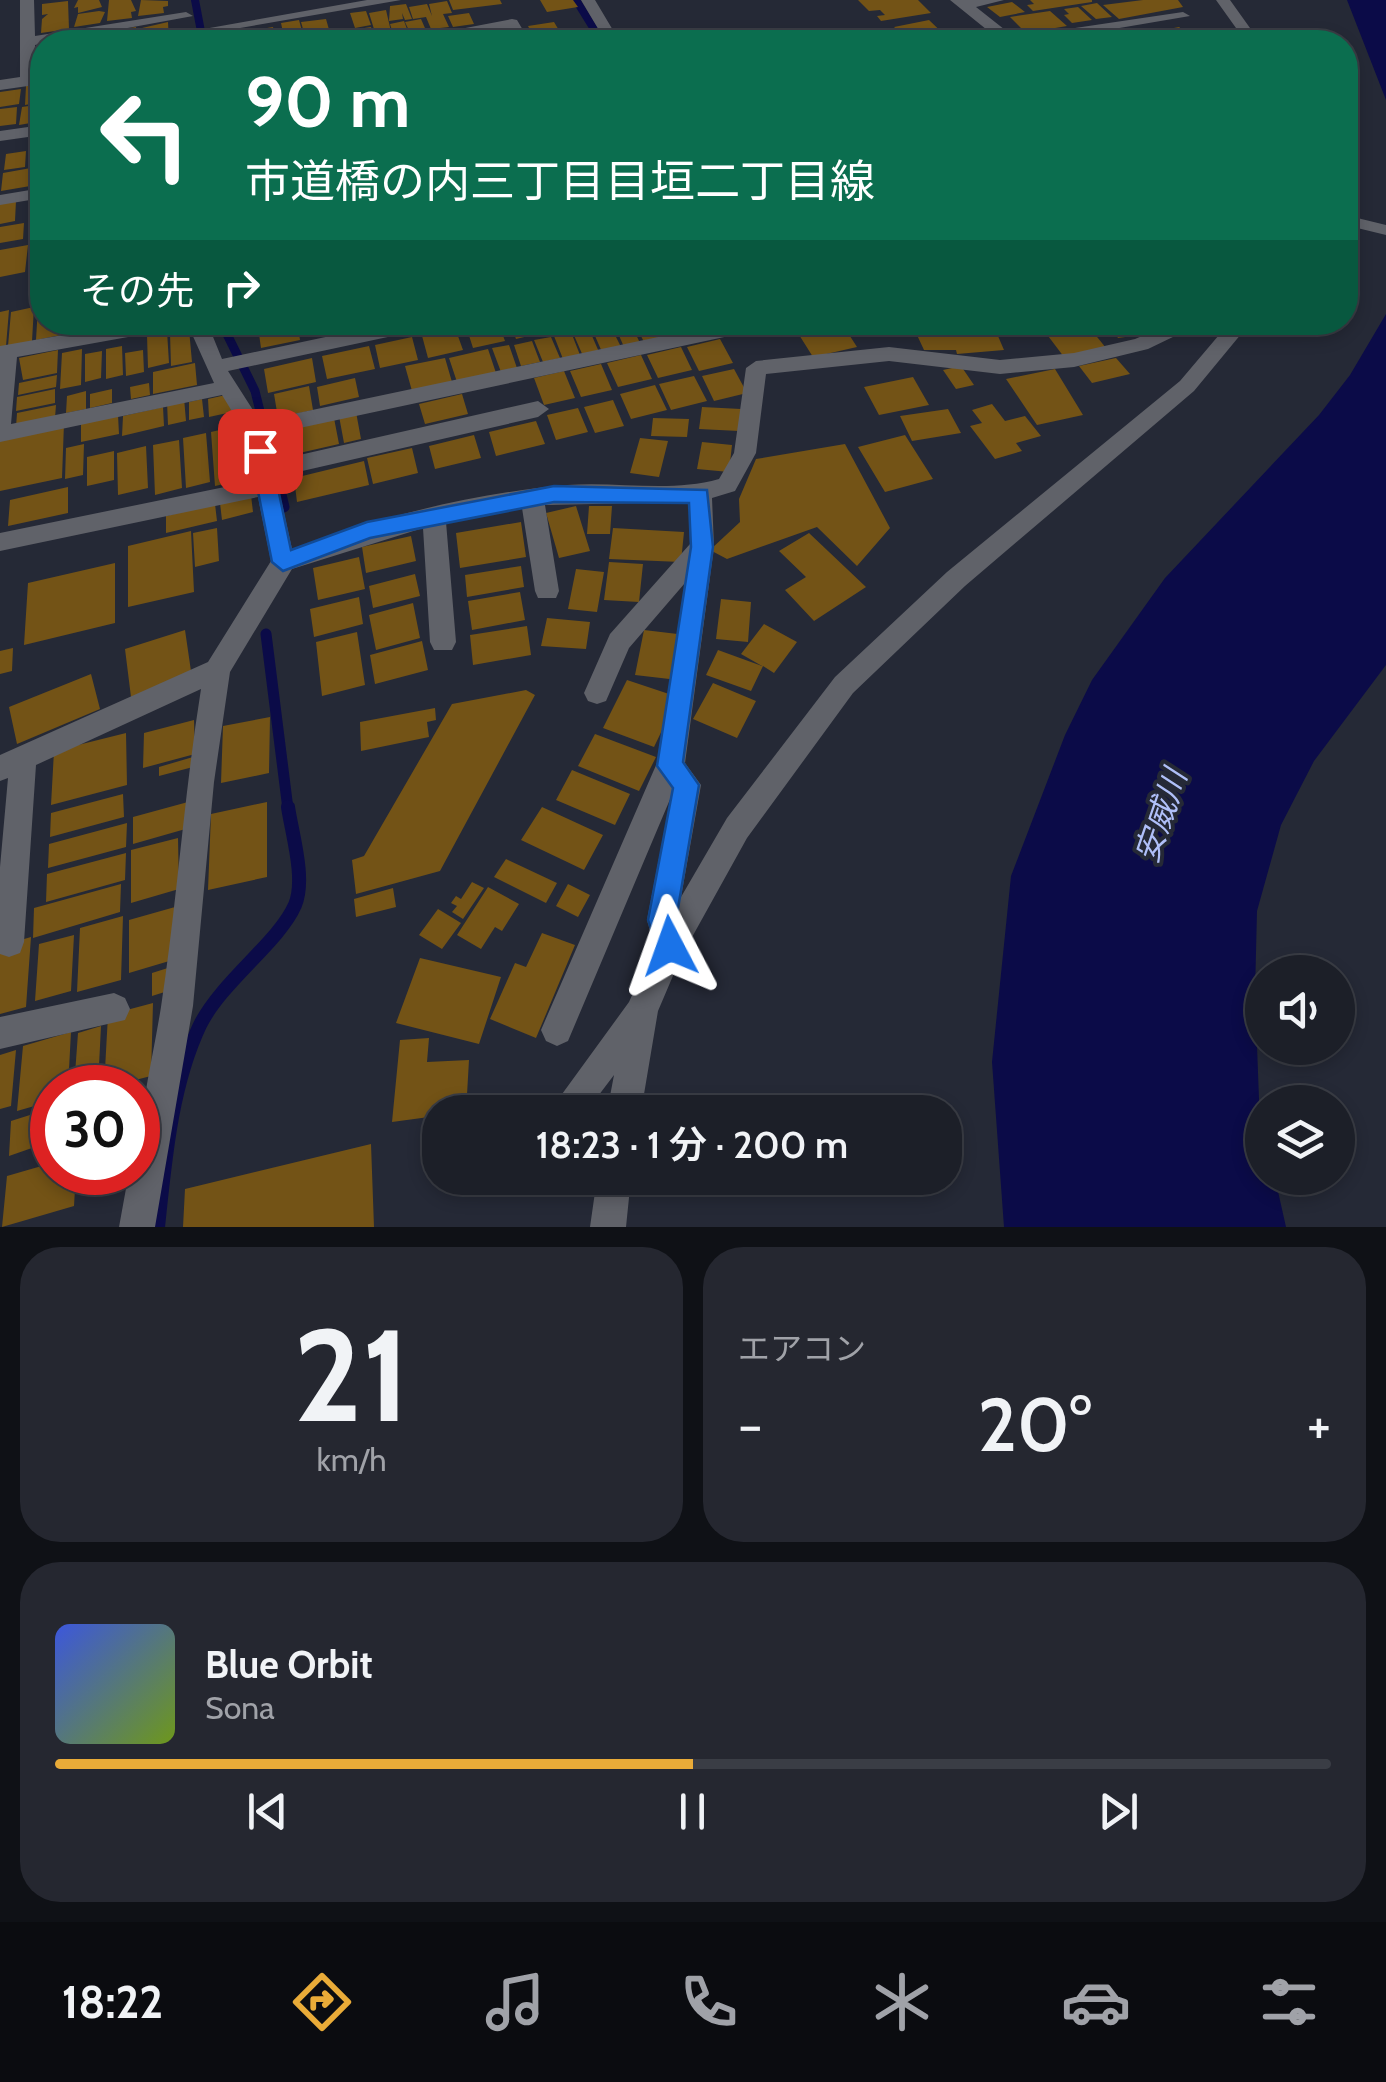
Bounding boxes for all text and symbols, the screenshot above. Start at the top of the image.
text: 90 m [245,59,410,145]
icon: left [80,70,210,200]
text: 市道橋の内三丁目目垣二丁目線 [245,154,875,208]
icon: right [214,260,269,315]
text: その先 [80,267,194,314]
pin [218,409,303,494]
icon: arrive [233,424,288,479]
water label: 安威川 [1126,761,1196,868]
position arrow [618,894,722,998]
map controls [1245,955,1355,1195]
button: sound [1245,955,1355,1065]
speed limit sign: 30 [30,1065,160,1195]
button: layers [1245,1085,1355,1195]
text: 18:23 · 1 分 · 200 m [536,1121,848,1168]
text: 21 [293,1296,410,1454]
text: エアコン [738,1329,866,1368]
text: 20° [978,1379,1091,1470]
text: − [738,1391,762,1458]
text: + [1307,1391,1331,1458]
text: km/h [316,1440,387,1479]
text: Blue Orbit [205,1641,373,1688]
text: Sona [205,1688,275,1727]
icon: previous [240,1784,295,1839]
icon: pause [665,1784,720,1839]
icon: next [1091,1784,1146,1839]
icon: directions [287,1967,357,2037]
icon: music [480,1967,550,2037]
icon: phone [674,1967,744,2037]
icon: climate [867,1967,937,2037]
icon: car [1061,1967,1131,2037]
icon: filters [1254,1967,1324,2037]
text: 18:22 [62,1975,163,2029]

